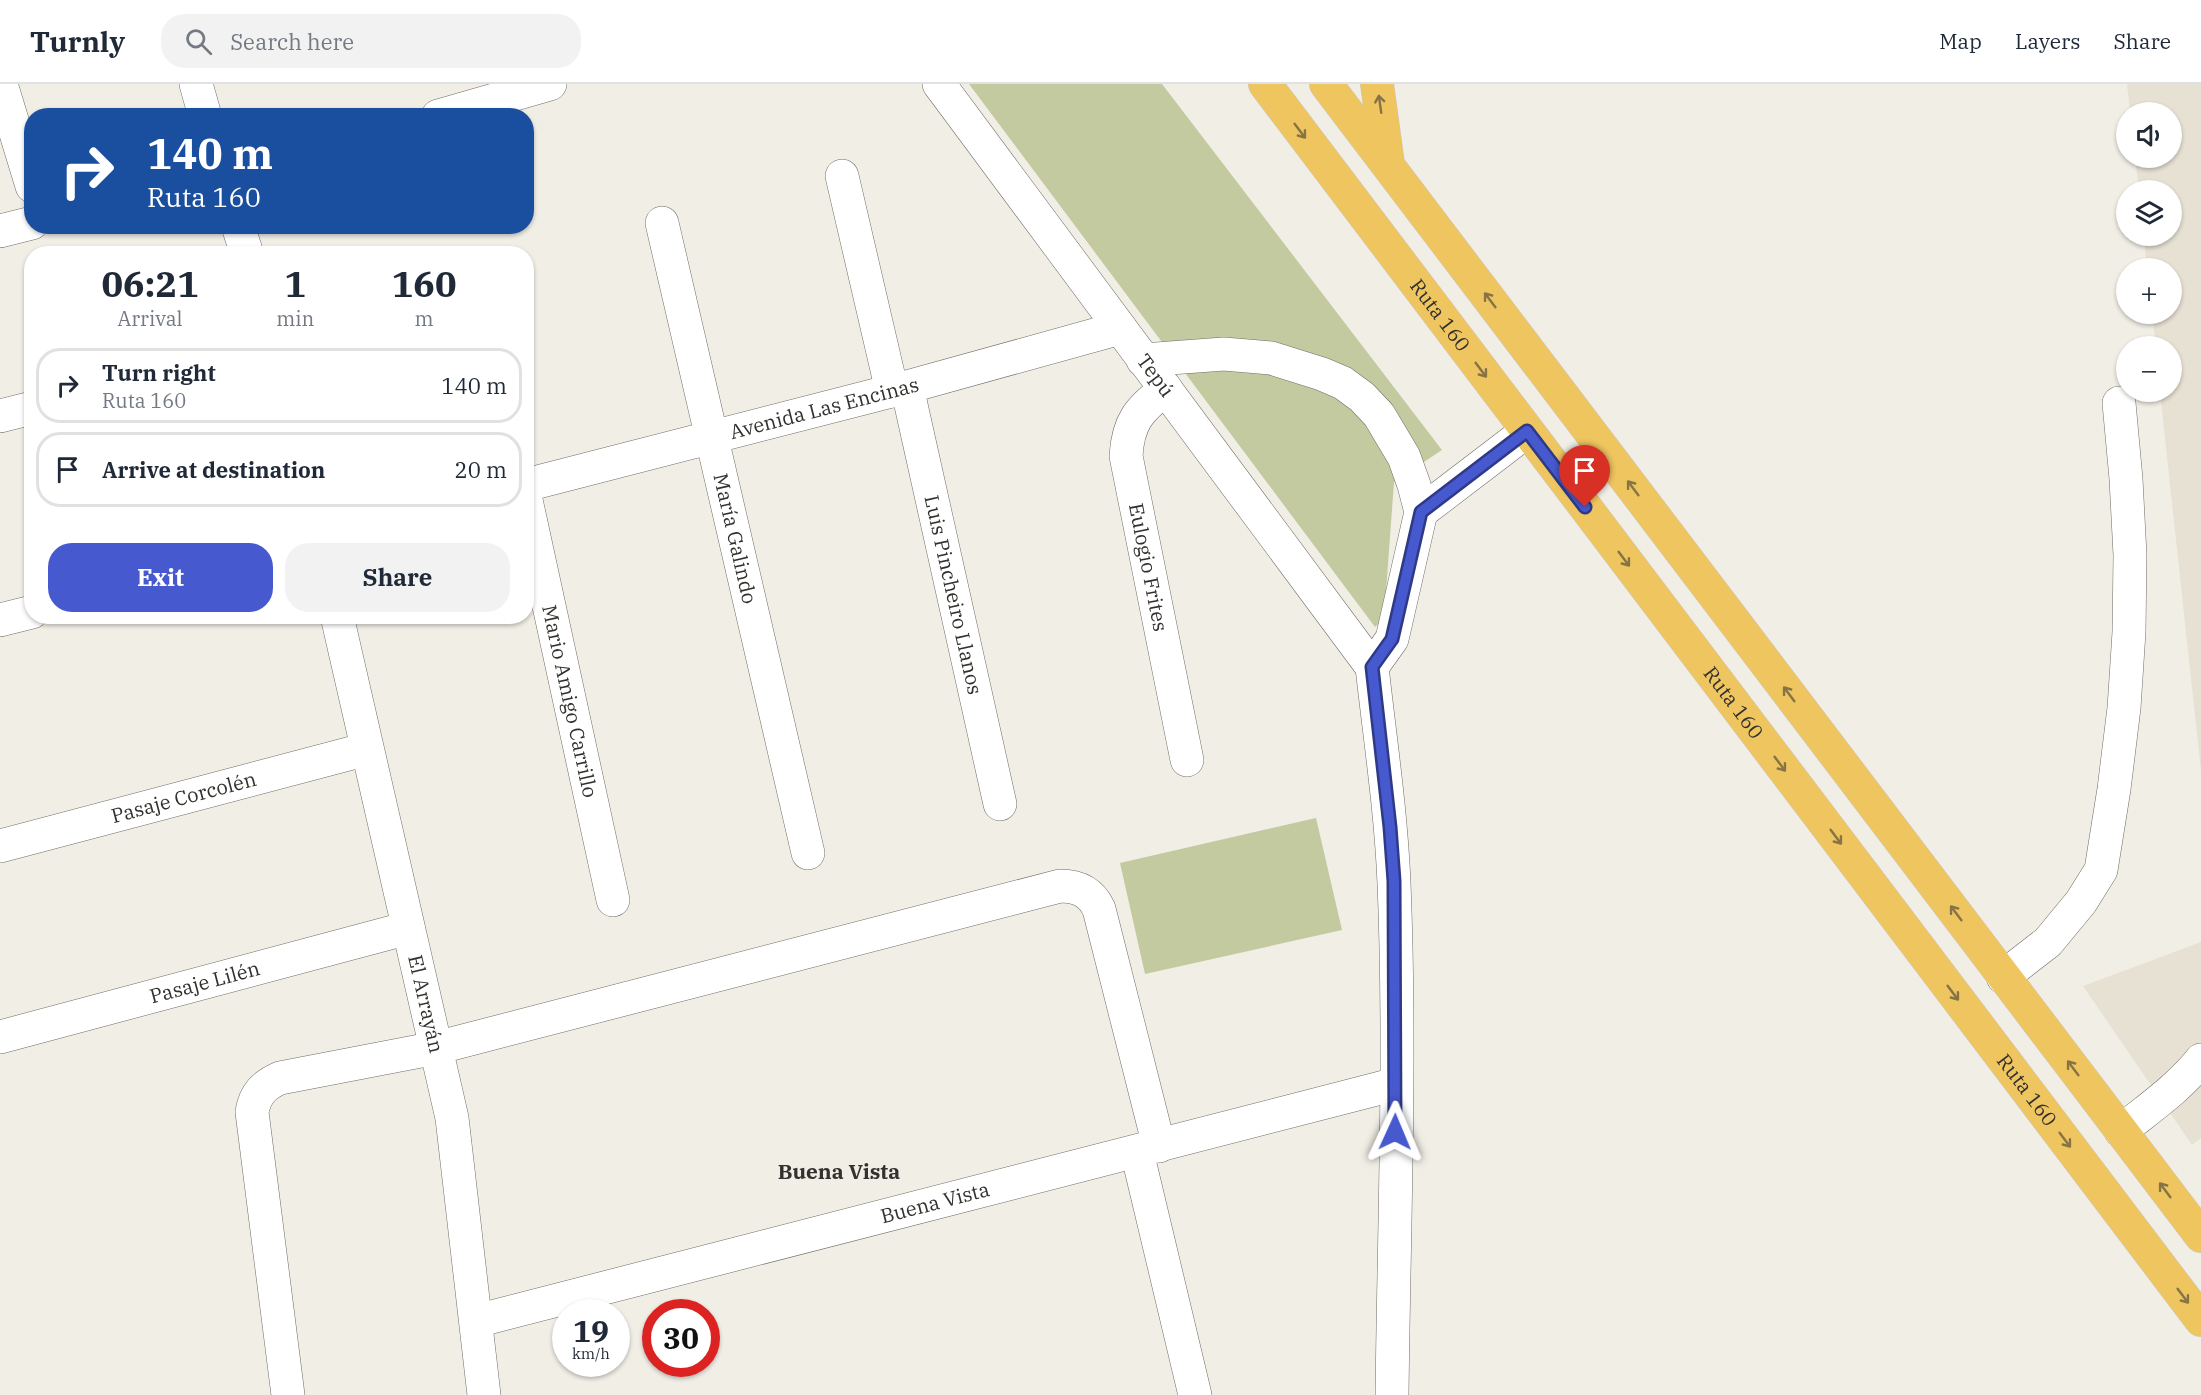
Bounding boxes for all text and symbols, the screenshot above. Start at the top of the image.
search box [161,14,581,68]
text: Turnly [30,23,125,60]
icon: search [182,25,215,58]
text: Search here [230,27,354,56]
text: Map [1939,27,1982,55]
text: Layers [2015,27,2081,55]
text: Share [2114,27,2171,55]
one-way arrow [1374,95,1385,114]
map controls [2116,102,2182,402]
button: sound [2116,102,2182,168]
one-way arrow [1293,122,1306,138]
text: 140 m [147,126,273,181]
icon: right [48,132,126,210]
text: Ruta 160 [147,179,261,214]
button: layers [2116,180,2182,246]
button: + [2116,258,2182,324]
text: 06:21 [101,260,199,307]
text: 1 [284,260,306,307]
text: 160 [392,260,457,307]
street label: Ruta 160 [1404,273,1477,357]
one-way arrow [1484,292,1496,308]
text: Arrival [118,305,183,332]
text: min [276,305,314,332]
text: m [415,305,434,332]
button: − [2116,336,2182,402]
street label: Tepú [1131,348,1181,402]
text: Turn right [102,358,216,387]
one-way arrow [1474,362,1487,378]
icon: right [51,369,84,402]
street label: Avenida Las Encinas [727,370,922,445]
text: 140 m [441,371,507,400]
text: Ruta 160 [102,387,186,414]
pin [1559,445,1610,507]
icon: arrive [51,453,84,486]
icon: arrive [1568,454,1601,487]
text: Arrive at destination [102,455,325,484]
text: 20 m [455,455,507,484]
street label: María Galindo [707,471,764,606]
one-way arrow [1627,481,1640,497]
street label: Luis Pincheiro Llanos [919,492,989,697]
street label: Eulogio Frites [1123,501,1175,634]
button: Exit [48,543,273,612]
button: Share [285,543,510,612]
one-way arrow [1618,550,1630,566]
street label: Mario Amigo Carrillo [536,602,604,800]
street label: Ruta 160 [1698,661,1770,744]
one-way arrow [1783,686,1796,702]
one-way arrow [1774,756,1787,772]
street label: Pasaje Corcolén [108,765,259,829]
one-way arrow [1829,829,1842,845]
one-way arrow [1949,906,1962,922]
street label: El Arrayán [402,952,451,1056]
street label: Pasaje Lilén [147,954,263,1009]
one-way arrow [1947,985,1960,1001]
street label: Ruta 160 [1991,1048,2064,1132]
one-way arrow [2066,1060,2079,1076]
position arrow [1363,1100,1427,1164]
one-way arrow [2058,1132,2071,1148]
district label: Buena Vista [778,1157,900,1185]
street label: Buena Vista [878,1175,992,1229]
one-way arrow [2159,1182,2172,1198]
one-way arrow [2176,1287,2189,1303]
speed limit sign: 30 [642,1299,720,1377]
text: 19 [573,1311,609,1350]
text: km/h [572,1344,610,1363]

